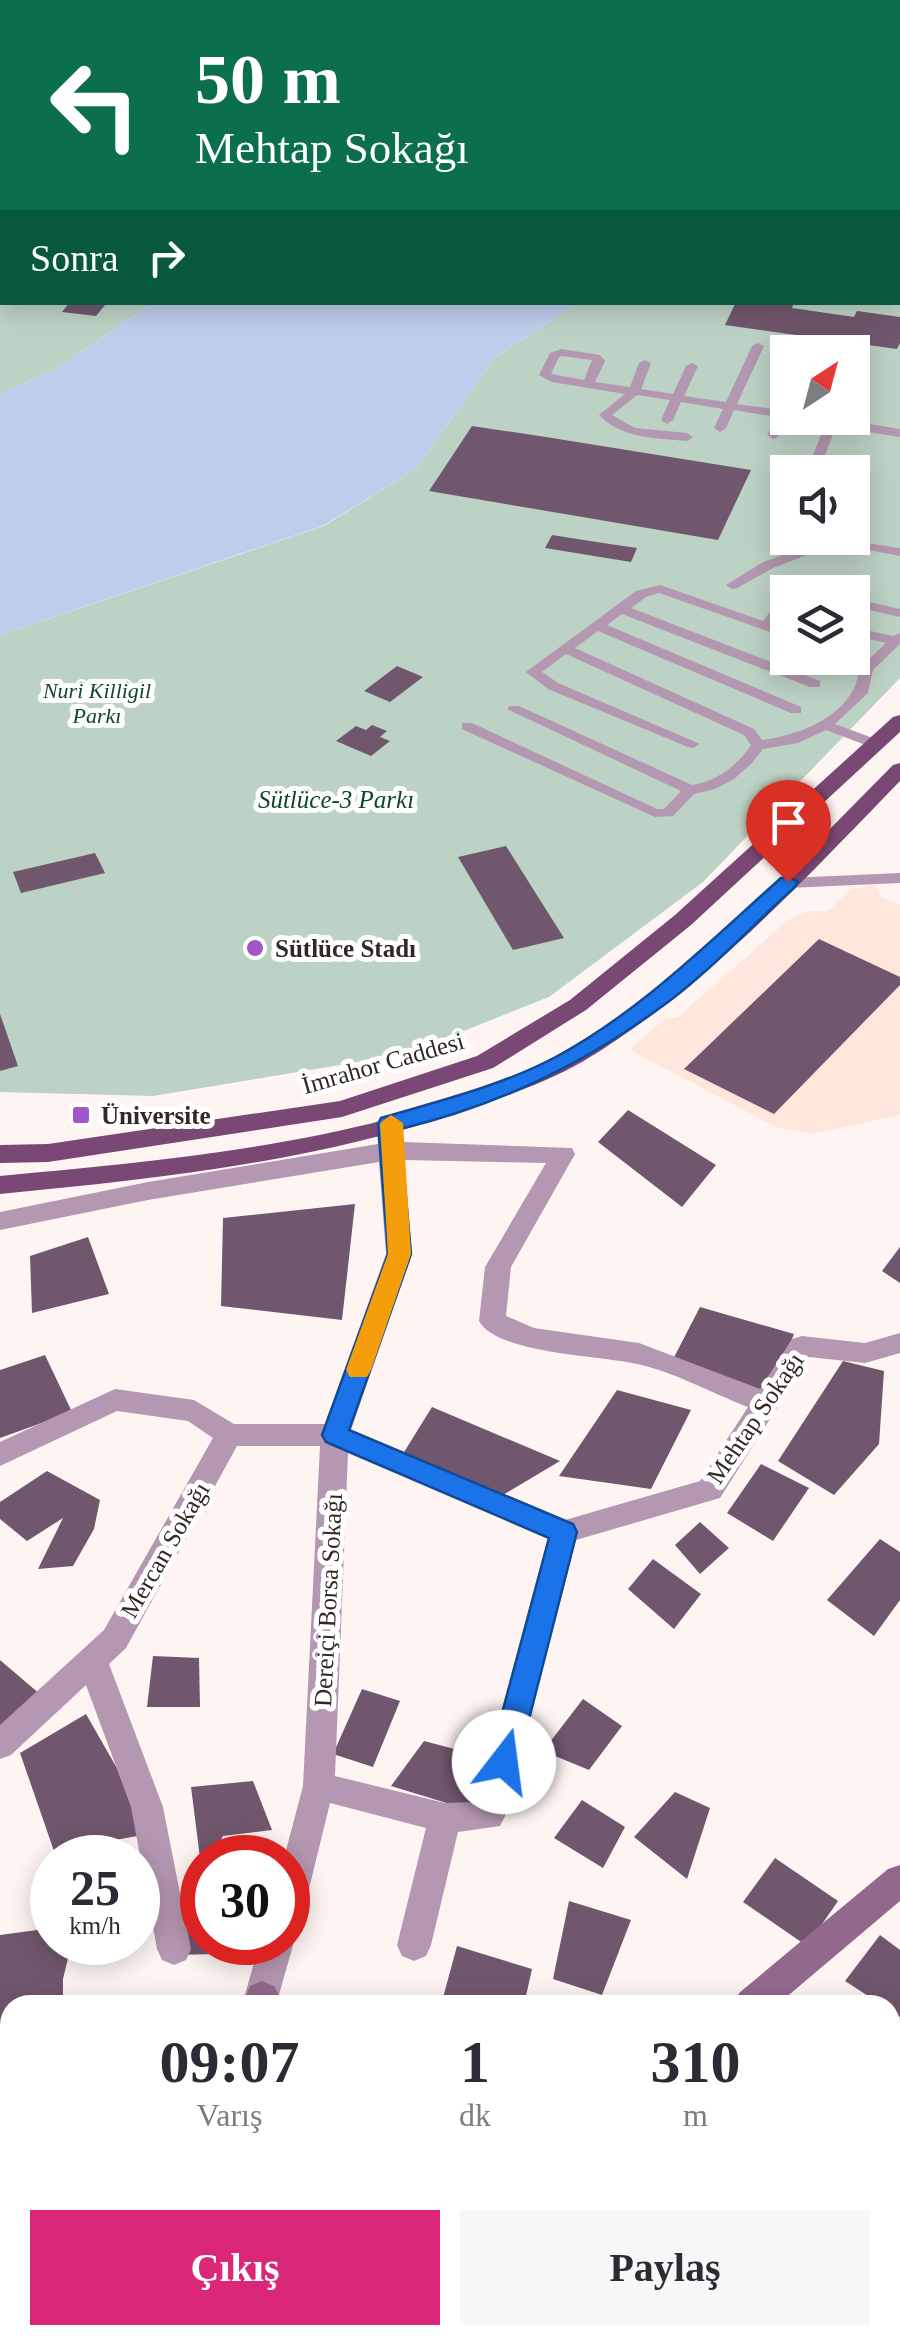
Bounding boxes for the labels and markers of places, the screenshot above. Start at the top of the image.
pin [746,780,831,883]
place label: Sütlüce Stadı [275,935,416,962]
marker: Sütlüce Stadı [244,937,266,959]
place label: Üniversite [101,1102,211,1129]
marker: Üniversite [70,1104,92,1126]

